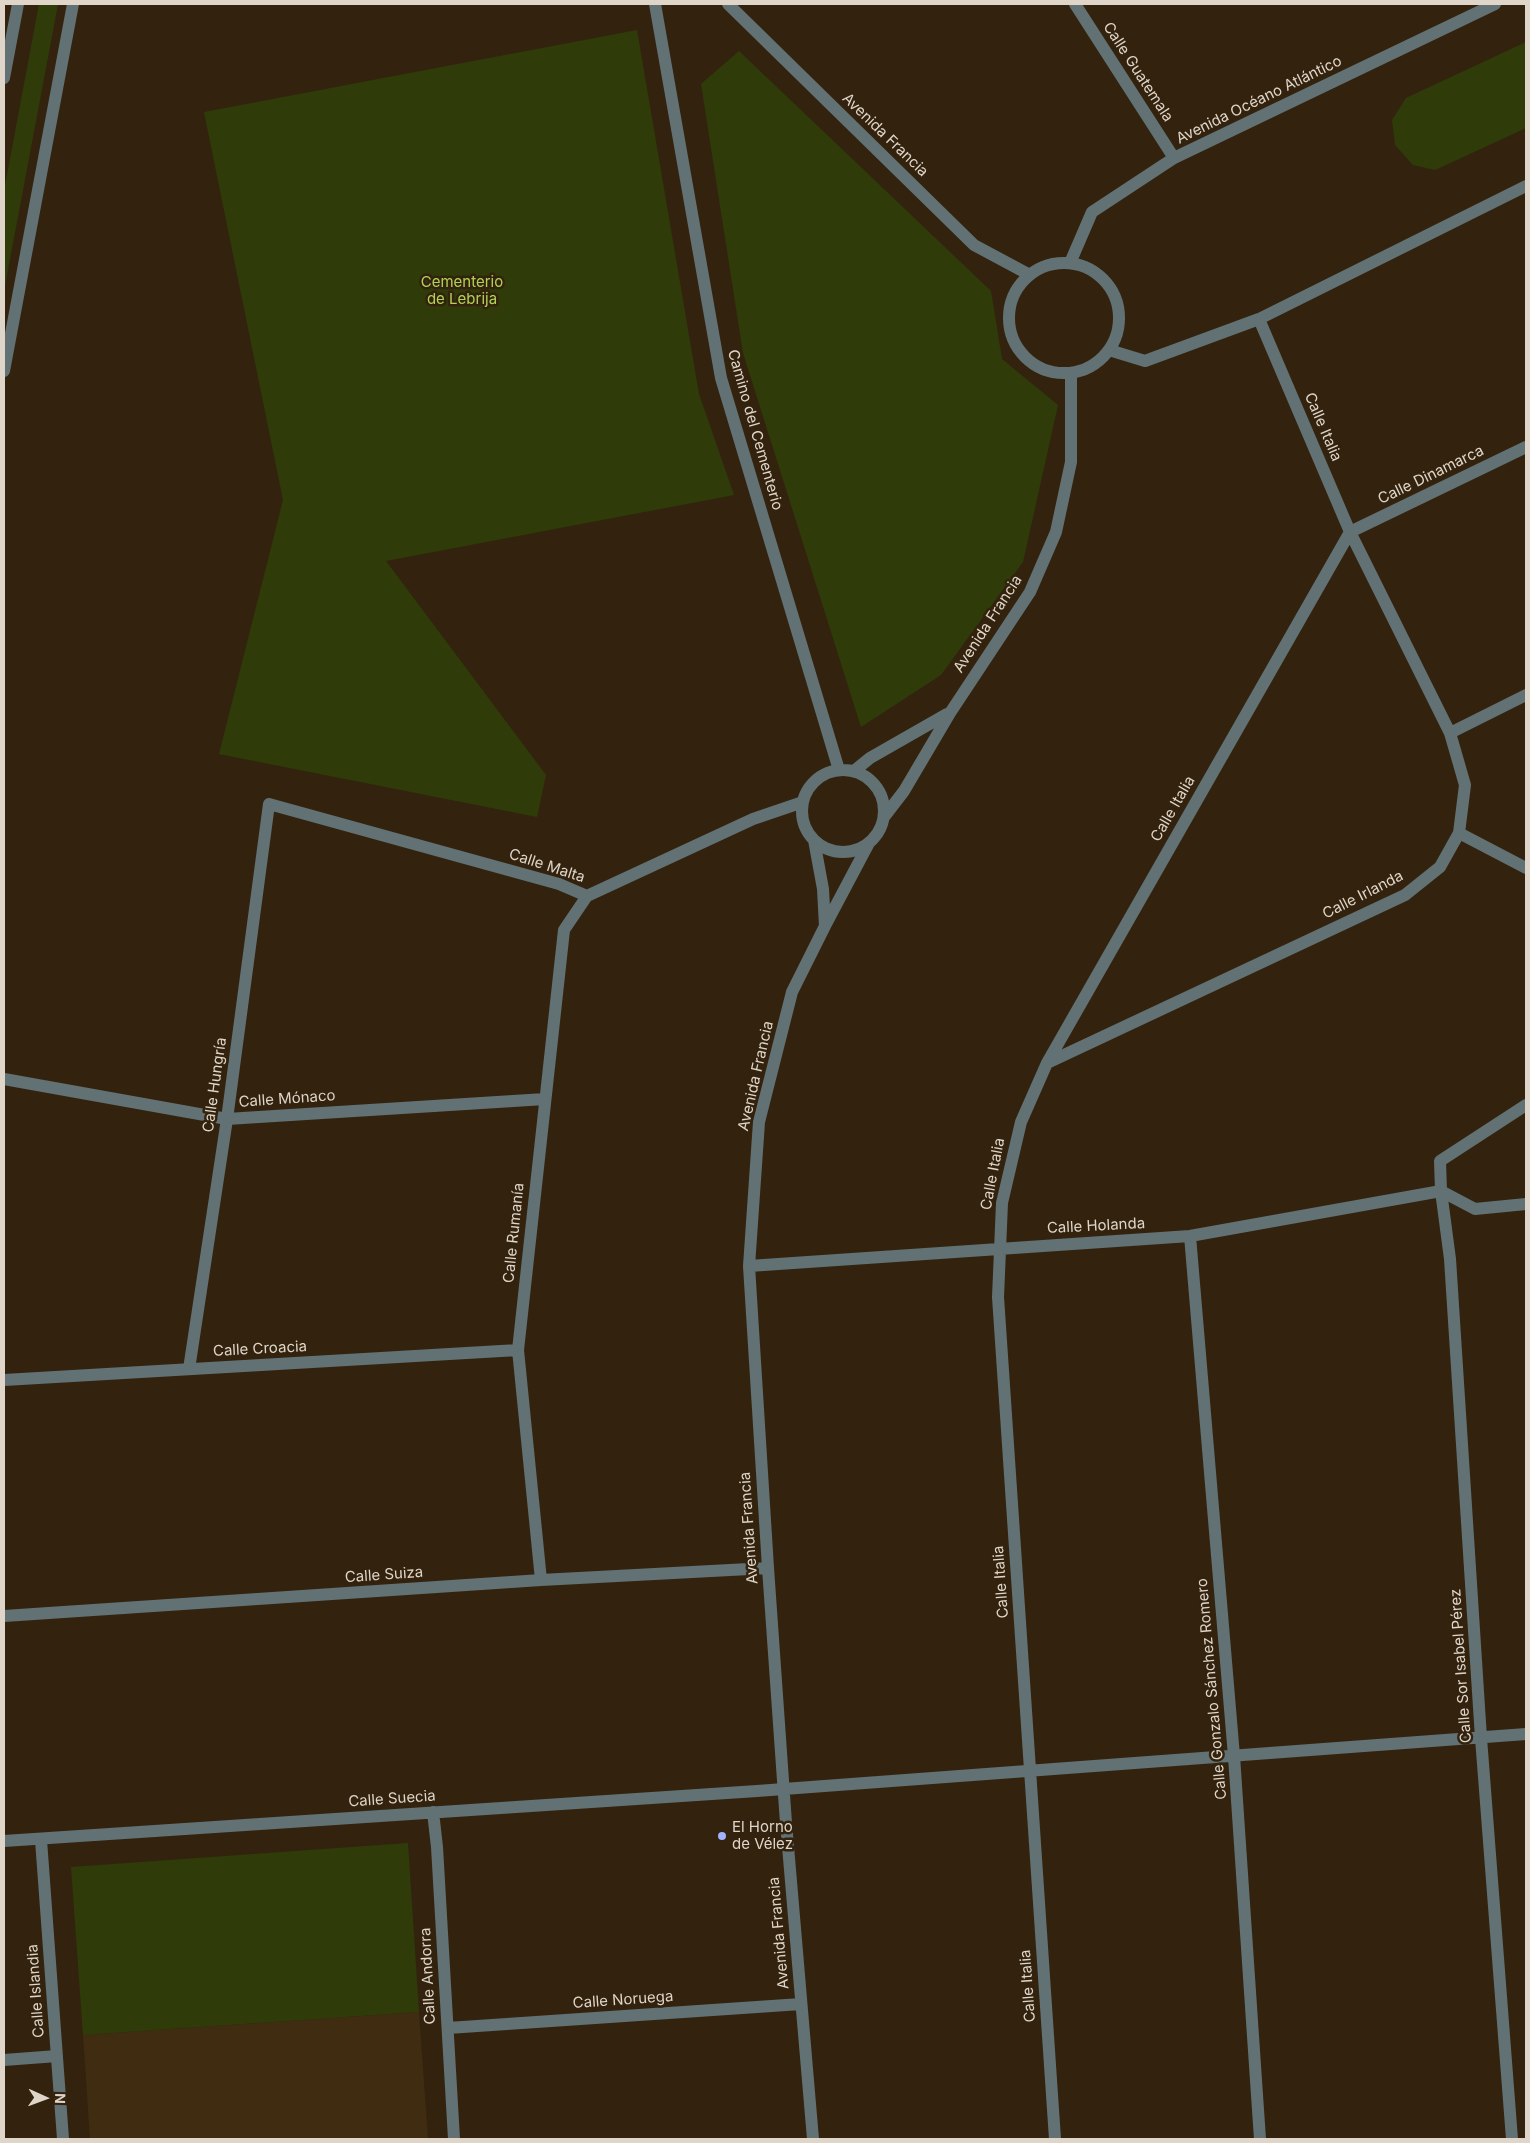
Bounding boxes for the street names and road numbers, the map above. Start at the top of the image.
street label: Calle Guatemala [1099,19,1177,125]
street label: Avenida Océano Atlántico [1173,52,1345,148]
street label: Avenida Francia [838,89,932,181]
street label: Camino del Cementerio [723,348,787,512]
street label: Calle Italia [1300,390,1346,464]
street label: Calle Dinamarca [1375,442,1487,508]
street label: Avenida Francia [950,572,1026,676]
street label: Calle Italia [1147,773,1199,845]
street label: Calle Malta [507,845,587,887]
street label: Calle Irlanda [1320,867,1406,923]
street label: Avenida Francia [735,1019,777,1133]
street label: Calle Hungría [199,1036,231,1134]
street label: Calle Mónaco [238,1087,336,1111]
street label: Calle Italia [977,1136,1009,1212]
street label: Calle Rumanía [500,1182,528,1284]
street label: Calle Holanda [1046,1214,1146,1238]
street label: Calle Croacia [213,1338,307,1360]
street label: Avenida Francia [736,1471,762,1585]
street label: Calle Italia [989,1545,1013,1619]
street label: Calle Suiza [344,1563,424,1587]
street label: Calle Gonzalo Sánchez Romero [1193,1577,1231,1801]
street label: Calle Sor Isabel Pérez [1447,1588,1475,1744]
street label: Calle Suecia [348,1787,436,1811]
street label: Avenida Francia [765,1876,793,1990]
street label: Calle Andorra [416,1927,440,2025]
street label: Calle Islandia [24,1944,48,2038]
street label: Calle Italia [1016,1949,1040,2023]
street label: Calle Noruega [572,1988,674,2012]

